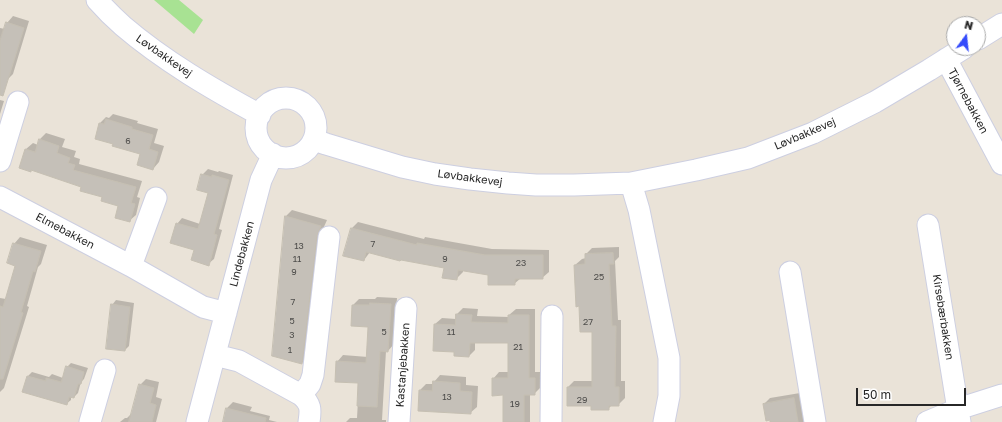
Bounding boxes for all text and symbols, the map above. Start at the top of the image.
north arrow [946,16,986,56]
text: N [963,18,975,32]
street label: Løvbakkevej [133,32,195,80]
street label: Tjørnebakken [945,66,991,136]
street label: Løvbakkevej [772,115,838,153]
house number: 6 [125,136,131,146]
street label: Løvbakkevej [437,167,503,189]
street label: Elmebakken [33,210,97,252]
street label: Lindebakken [227,220,257,288]
house number: 7 [371,239,375,249]
house number: 13 [294,241,304,251]
house number: 11 [293,254,301,264]
house number: 9 [442,254,448,264]
house number: 23 [516,258,526,268]
house number: 9 [291,267,297,277]
house number: 25 [594,272,604,282]
street label: Kirsebærbakken [930,273,956,361]
house number: 7 [291,297,295,307]
house number: 5 [289,316,295,326]
house number: 27 [583,317,593,327]
street label: Kastanjebakken [393,322,413,408]
house number: 5 [381,327,387,337]
house number: 11 [447,327,455,337]
house number: 3 [289,330,295,340]
house number: 21 [513,342,523,352]
house number: 1 [288,345,292,355]
scale bar [858,380,968,406]
text: 50 m [863,387,891,402]
house number: 13 [442,392,452,402]
house number: 29 [577,395,587,405]
house number: 19 [510,399,520,409]

